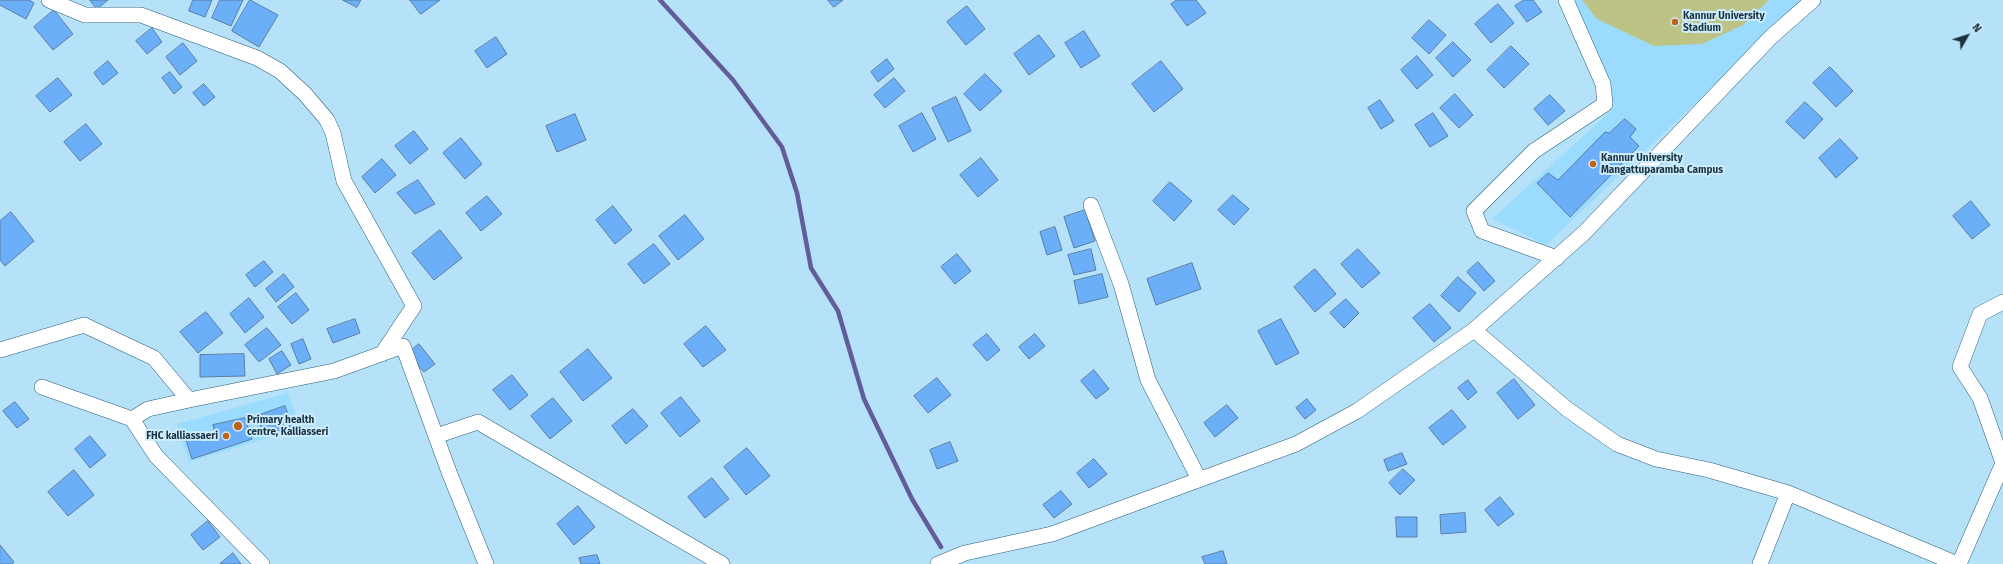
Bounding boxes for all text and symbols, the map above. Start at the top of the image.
place label: Kannur University Stadium [1683,10,1765,34]
north arrow [1947,16,1987,56]
marker: Kannur University Stadium [1670,17,1680,27]
text: N [1969,21,1984,35]
place label: Kannur University Mangattuparamba Campus [1601,152,1723,176]
marker: Kannur University Mangattuparamba Campus [1588,159,1598,169]
place label: Primary health centre, Kalliasseri [247,414,328,438]
marker: Primary health centre, Kalliasseri [232,420,244,432]
place label: FHC kalliassaeri [146,430,218,442]
marker: FHC kalliassaeri [221,431,231,441]

